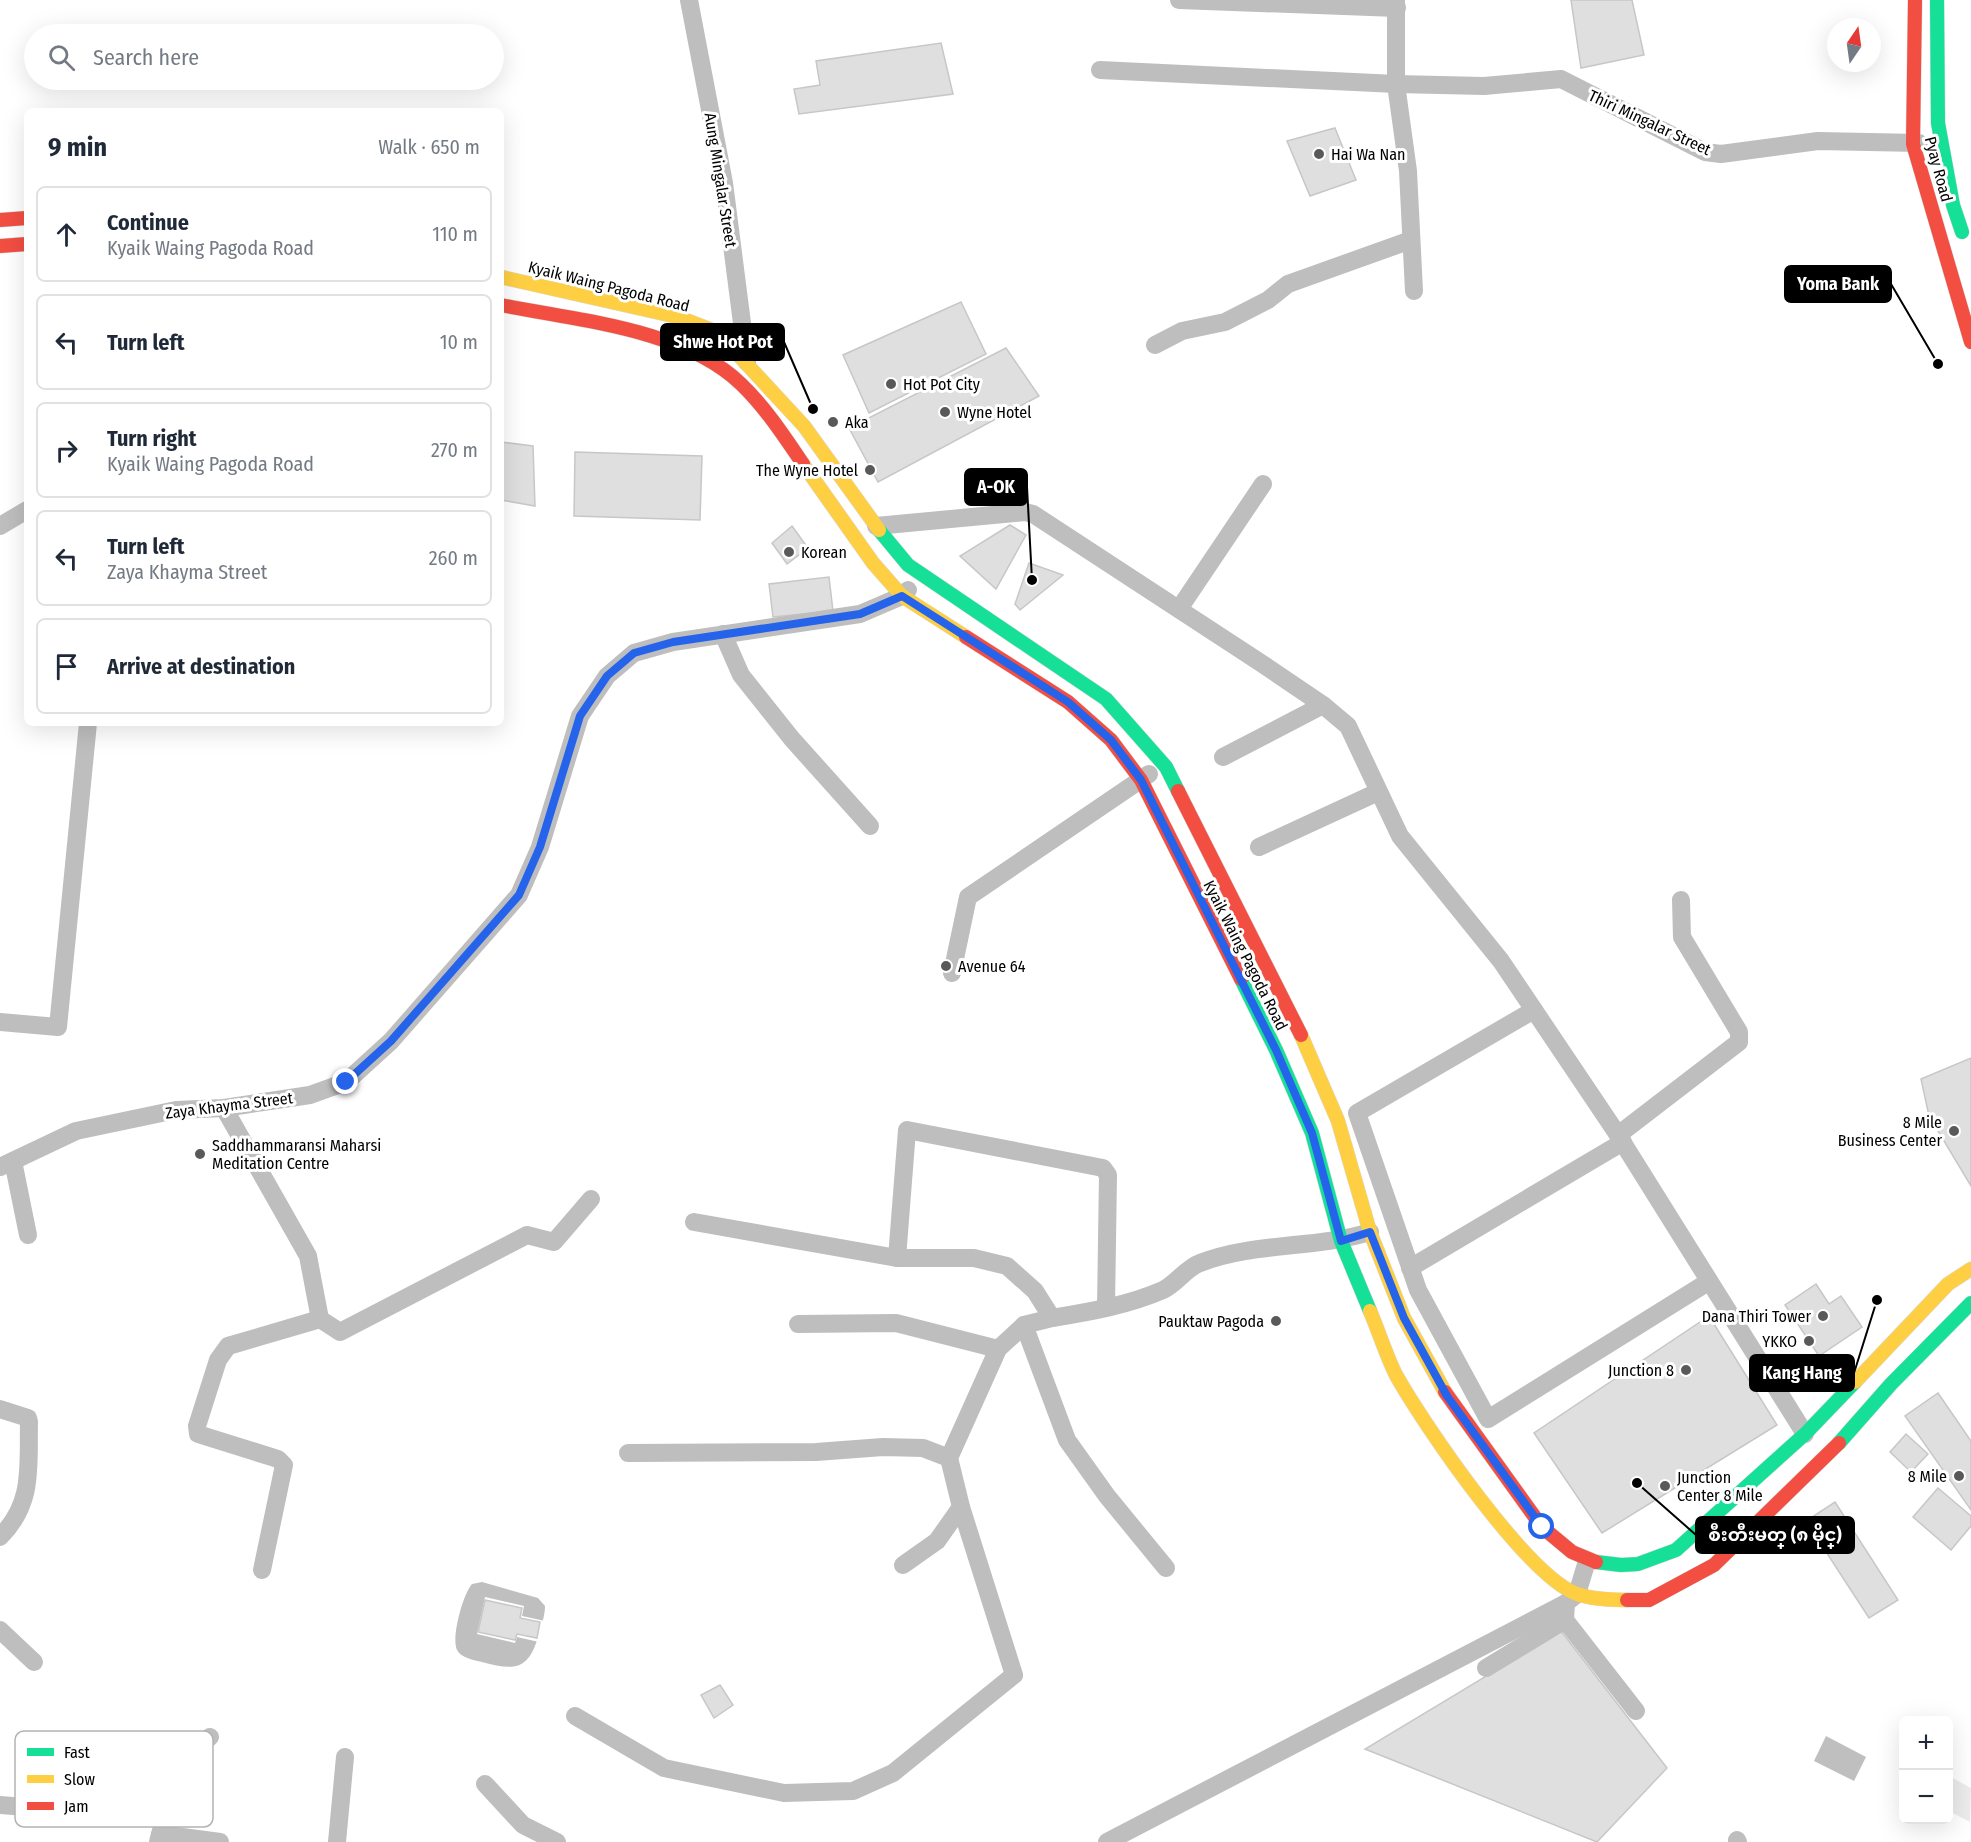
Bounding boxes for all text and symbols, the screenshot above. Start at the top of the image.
north arrow [1827,18,1881,72]
search box [24,24,504,90]
icon: search [45,41,78,74]
text: Search here [93,44,199,71]
street label: Thiri Mingalar Street [1586,86,1715,159]
street label: Aung Mingalar Street [700,111,741,249]
text: 9 min [48,132,107,163]
street label: Pyay Road [1921,134,1956,204]
text: Walk · 650 m [378,135,480,159]
place label: Hai Wa Nan [1331,145,1405,164]
marker: Hai Wa Nan [1312,147,1326,161]
text: Continue [107,209,189,236]
icon: ahead [50,218,83,251]
text: 110 m [432,222,478,246]
text: Kyaik Waing Pagoda Road [107,236,314,260]
street label: Kyaik Waing Pagoda Road [526,257,692,316]
callout: Yoma Bank [1785,266,1891,302]
text: Yoma Bank [1796,273,1880,295]
callout: Shwe Hot Pot [661,324,784,360]
icon: left [50,326,83,359]
text: Turn left [107,329,185,356]
text: 10 m [440,330,478,354]
text: Shwe Hot Pot [673,331,774,353]
place label: Hot Pot City [903,375,981,394]
marker: Hot Pot City [884,377,898,391]
place label: Wyne Hotel [957,403,1031,422]
marker: Wyne Hotel [938,405,952,419]
place label: Aka [845,413,869,432]
marker: Aka [826,415,840,429]
text: Turn right [107,425,196,452]
icon: right [50,434,83,467]
text: 270 m [431,438,478,462]
text: Kyaik Waing Pagoda Road [107,452,314,476]
place label: The Wyne Hotel [756,461,858,480]
marker: The Wyne Hotel [863,463,877,477]
callout: A-OK [965,469,1027,505]
text: A-OK [976,476,1016,498]
text: Turn left [107,533,185,560]
icon: left [50,542,83,575]
place label: Korean [801,543,847,562]
marker: Korean [782,545,796,559]
text: 260 m [429,546,478,570]
text: Zaya Khayma Street [107,560,267,584]
icon: arrive [50,650,83,683]
text: Arrive at destination [107,653,295,680]
street label: Kyaik Waing Pagoda Road [1199,877,1292,1033]
place label: Avenue 64 [958,957,1026,976]
marker: Avenue 64 [939,959,953,973]
route end [332,1068,358,1094]
street label: Zaya Khayma Street [164,1088,295,1123]
place label: 8 Mile Business Center [1838,1113,1942,1150]
marker: 8 Mile Business Center [1947,1124,1961,1138]
place label: Saddhammaransi Maharsi Meditation Centre [212,1136,381,1173]
marker: Saddhammaransi Maharsi Meditation Centre [193,1147,207,1161]
place label: Dana Thiri Tower [1702,1307,1811,1326]
marker: Dana Thiri Tower [1816,1309,1830,1323]
place label: Pauktaw Pagoda [1158,1312,1264,1331]
marker: Pauktaw Pagoda [1269,1314,1283,1328]
place label: YKKO [1762,1332,1797,1351]
marker: YKKO [1802,1334,1816,1348]
callout: Kang Hang [1750,1355,1854,1391]
place label: Junction 8 [1608,1361,1674,1380]
text: Kang Hang [1762,1362,1842,1384]
marker: Junction 8 [1679,1363,1693,1377]
place label: 8 Mile [1908,1467,1947,1486]
place label: Junction Center 8 Mile [1677,1468,1763,1505]
marker: 8 Mile [1952,1469,1966,1483]
marker: Junction Center 8 Mile [1658,1479,1672,1493]
route start [1528,1513,1554,1539]
callout: စီးတီးမတ္ (၈ မိုင္) [1696,1517,1854,1553]
text: စီးတီးမတ္ (၈ မိုင္) [1708,1523,1842,1549]
map controls [1899,1716,1953,1824]
button: + [1899,1716,1953,1770]
legend [15,1731,213,1827]
text: Fast [64,1743,91,1762]
text: Slow [64,1770,95,1789]
button: − [1899,1770,1953,1824]
text: Jam [64,1797,89,1816]

